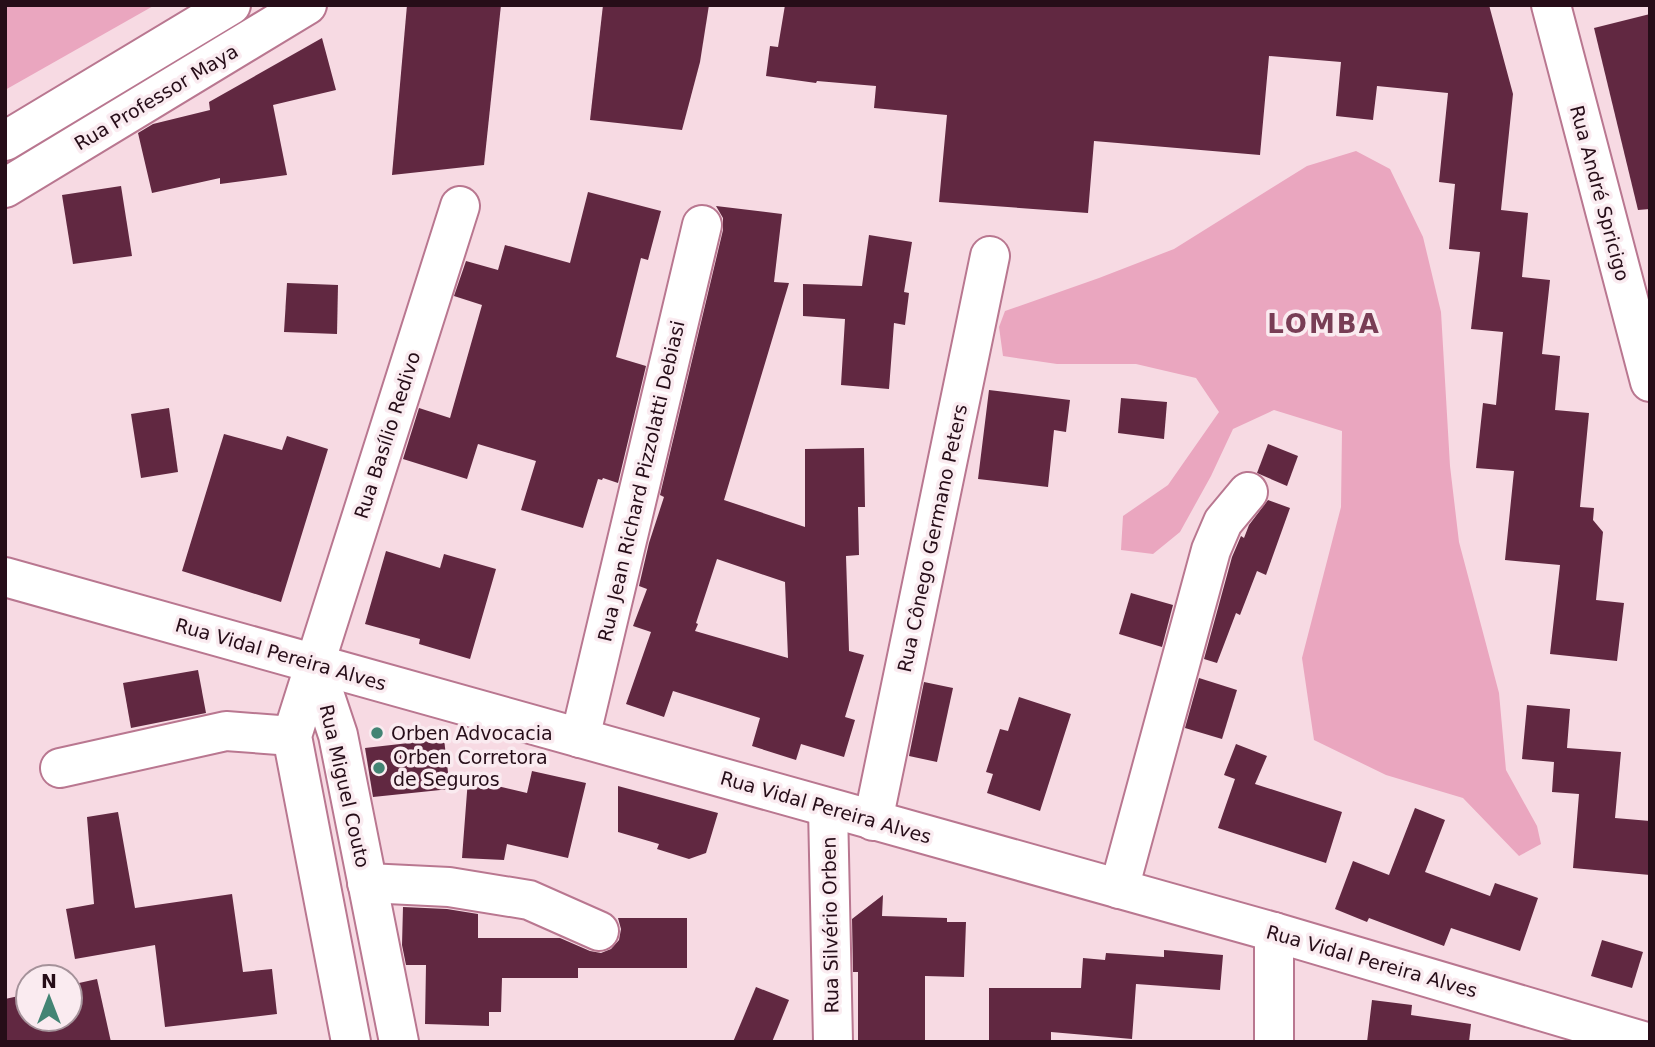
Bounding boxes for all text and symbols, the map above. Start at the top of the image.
street label: Rua Professor Maya [70,39,242,155]
street label: Rua André Spricigo [1566,103,1634,283]
district label: LOMBA [1267,309,1381,339]
street label: Rua Jean Richard Pizzolatti Debiasi [593,318,689,644]
street label: Rua Basílio Redivo [350,349,424,521]
street label: Rua Cônego Germano Peters [893,402,971,674]
street label: Rua Vidal Pereira Alves [173,613,389,695]
street label: Rua Miguel Couto [316,702,374,870]
place label: Orben Advocacia [391,722,553,744]
marker: Orben Advocacia [369,725,385,741]
place label: Orben Corretora de Seguros [393,746,548,790]
marker: Orben Corretora de Seguros [371,760,387,776]
street label: Rua Vidal Pereira Alves [718,766,934,848]
street label: Rua Silvério Orben [817,836,843,1014]
street label: Rua Vidal Pereira Alves [1264,920,1480,1002]
north arrow [14,963,84,1033]
text: N [41,970,57,992]

